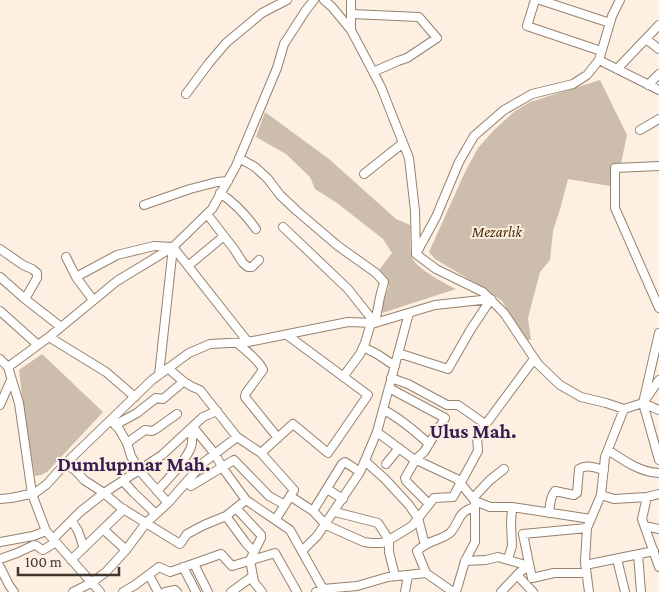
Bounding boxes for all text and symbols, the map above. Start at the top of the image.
park label: Mezarlık [471,224,524,240]
district label: Ulus Mah. [429,420,517,442]
district label: Dumlupınar Mah. [57,453,211,475]
scale bar [18,544,119,576]
text: 100 m [25,554,62,570]

